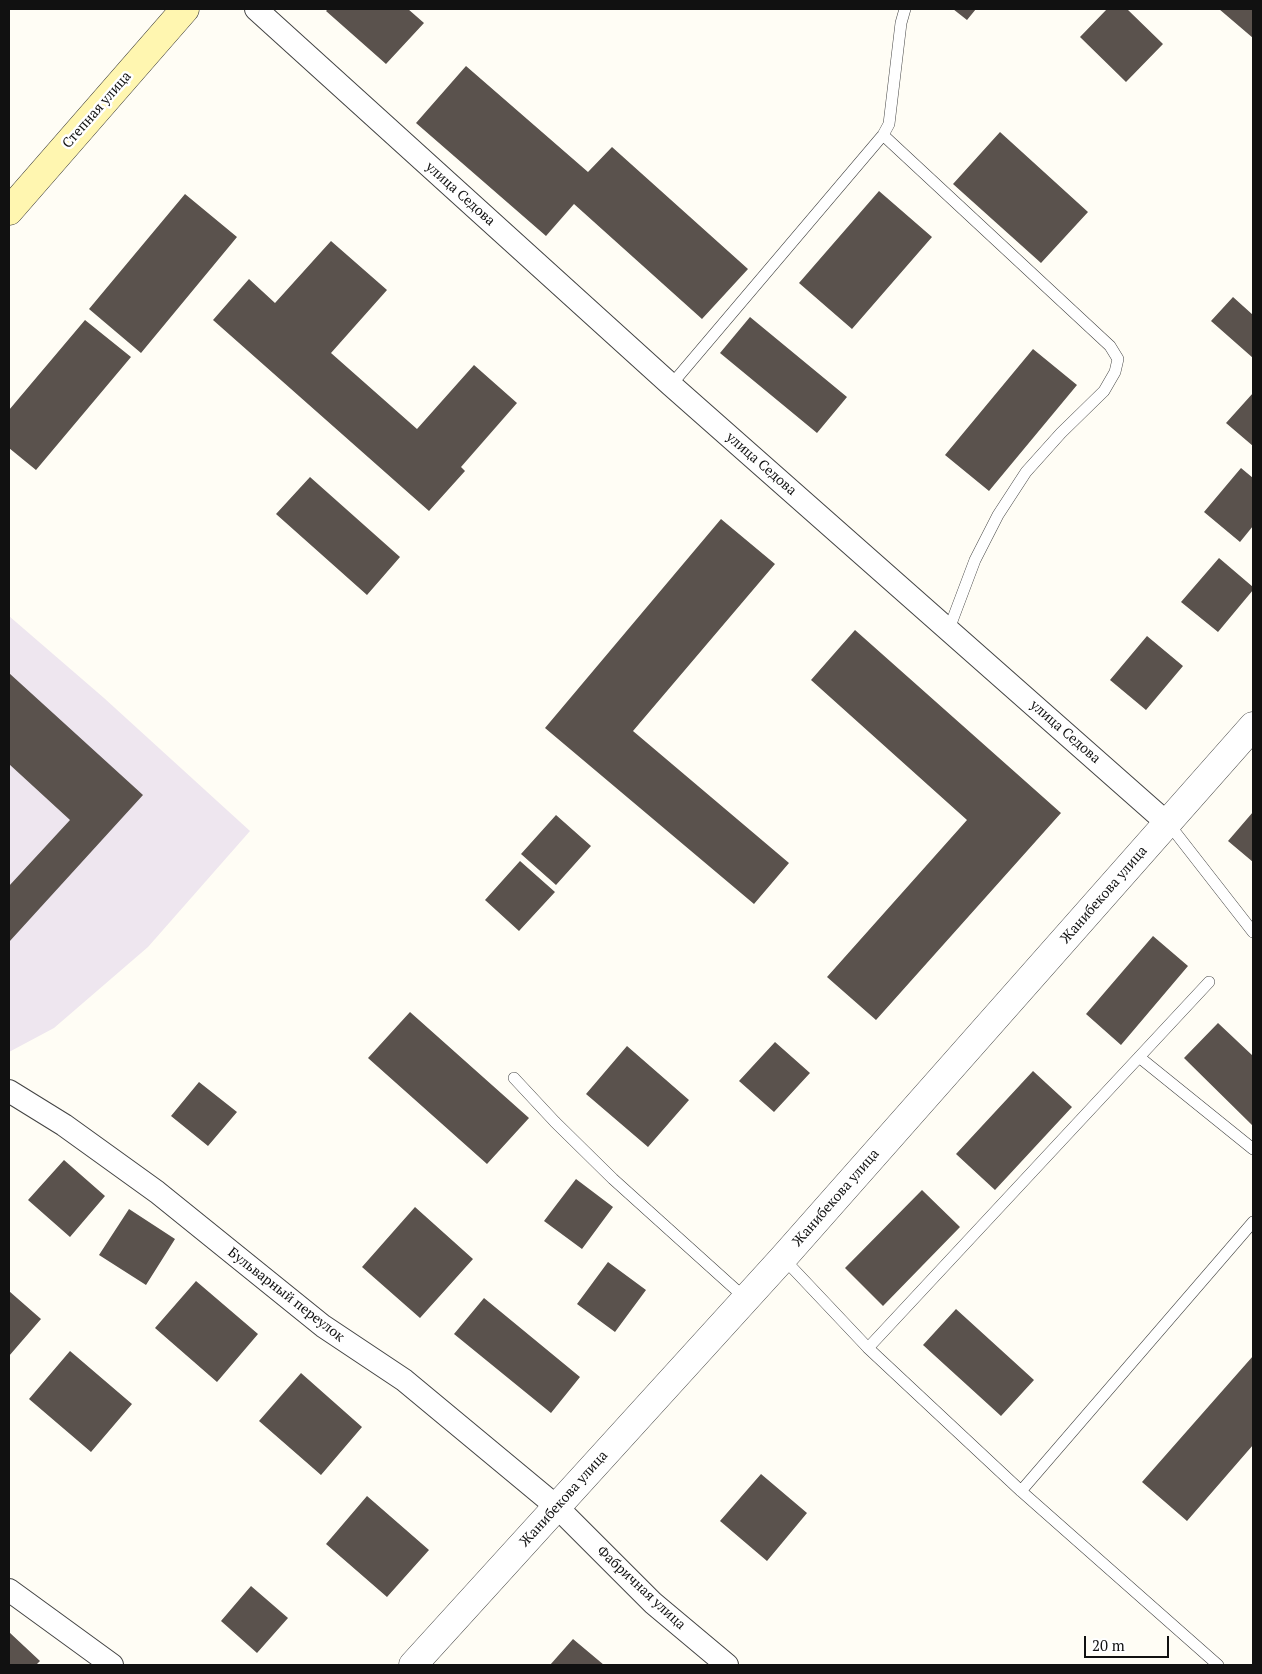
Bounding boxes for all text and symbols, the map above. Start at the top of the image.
street label: Степная улица [59,68,135,152]
street label: улица Седова [422,158,498,230]
street label: улица Седова [722,429,800,499]
street label: улица Седова [1026,697,1104,767]
street label: Жанибекова улица [1057,843,1151,947]
street label: Жанибекова улица [789,1146,883,1250]
street label: Бульварный переулок [224,1244,348,1346]
street label: Жанибекова улица [516,1447,612,1551]
street label: Фабричная улица [593,1543,689,1633]
scale bar [1087,1626,1172,1658]
text: 20 m [1092,1635,1125,1655]

